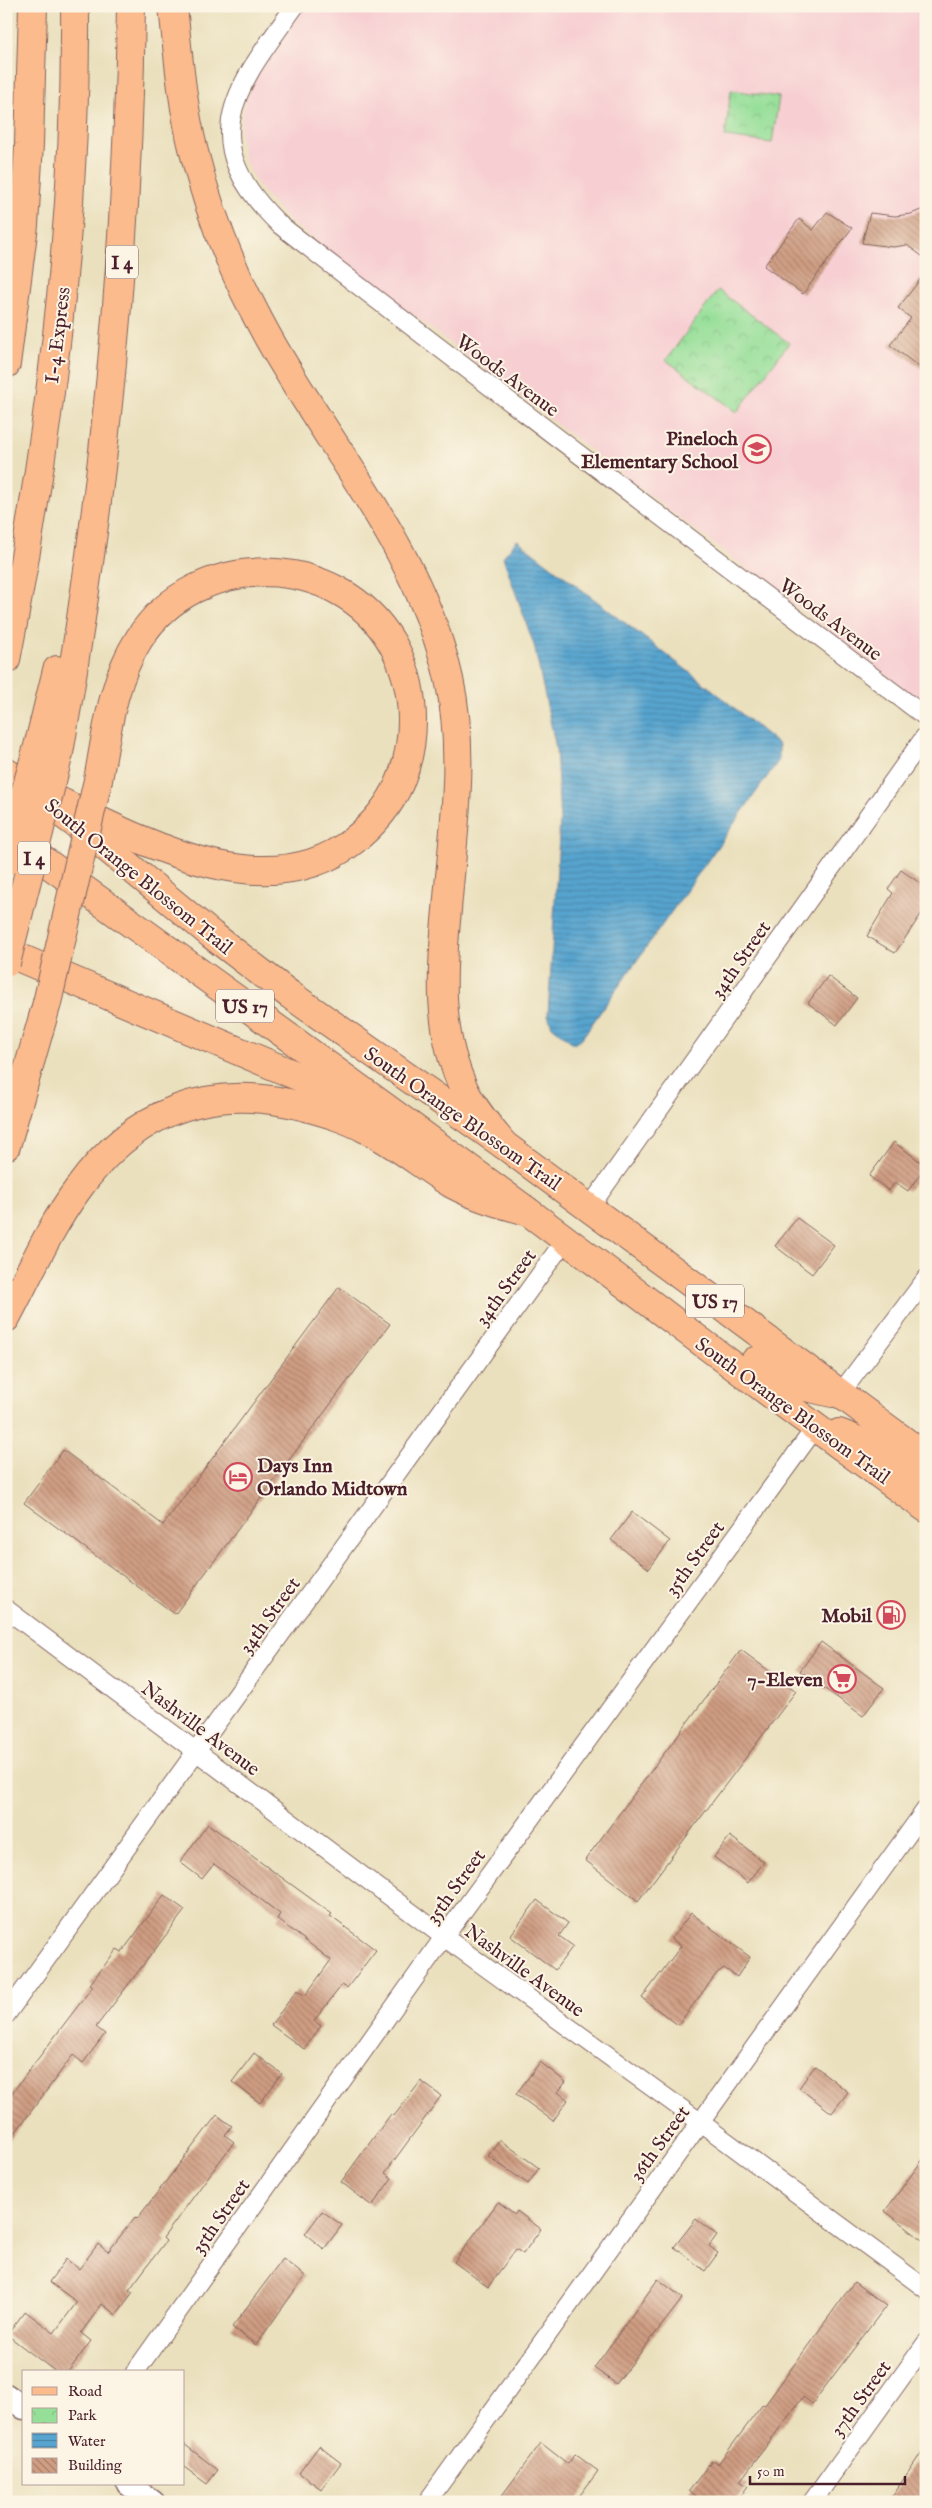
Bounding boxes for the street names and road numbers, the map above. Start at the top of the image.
road number: I 4 [106,246,138,278]
street label: I-4 Express [40,286,77,385]
street label: Woods Avenue [451,329,564,423]
street label: Woods Avenue [774,573,887,667]
street label: South Orange Blossom Trail [39,794,238,961]
road number: I 4 [18,841,50,874]
street label: 34th Street [706,916,777,1003]
road number: US 17 [216,989,274,1022]
street label: South Orange Blossom Trail [359,1042,566,1197]
street label: 34th Street [470,1244,543,1331]
road number: US 17 [686,1284,744,1318]
street label: South Orange Blossom Trail [690,1332,895,1491]
street label: 35th Street [660,1517,731,1601]
street label: 34th Street [234,1572,307,1659]
street label: Nashville Avenue [136,1676,265,1782]
street label: 35th Street [421,1845,492,1929]
street label: Nashville Avenue [459,1919,589,2023]
street label: 36th Street [624,2101,696,2187]
street label: 35th Street [186,2174,256,2259]
street label: 37th Street [825,2356,897,2442]

